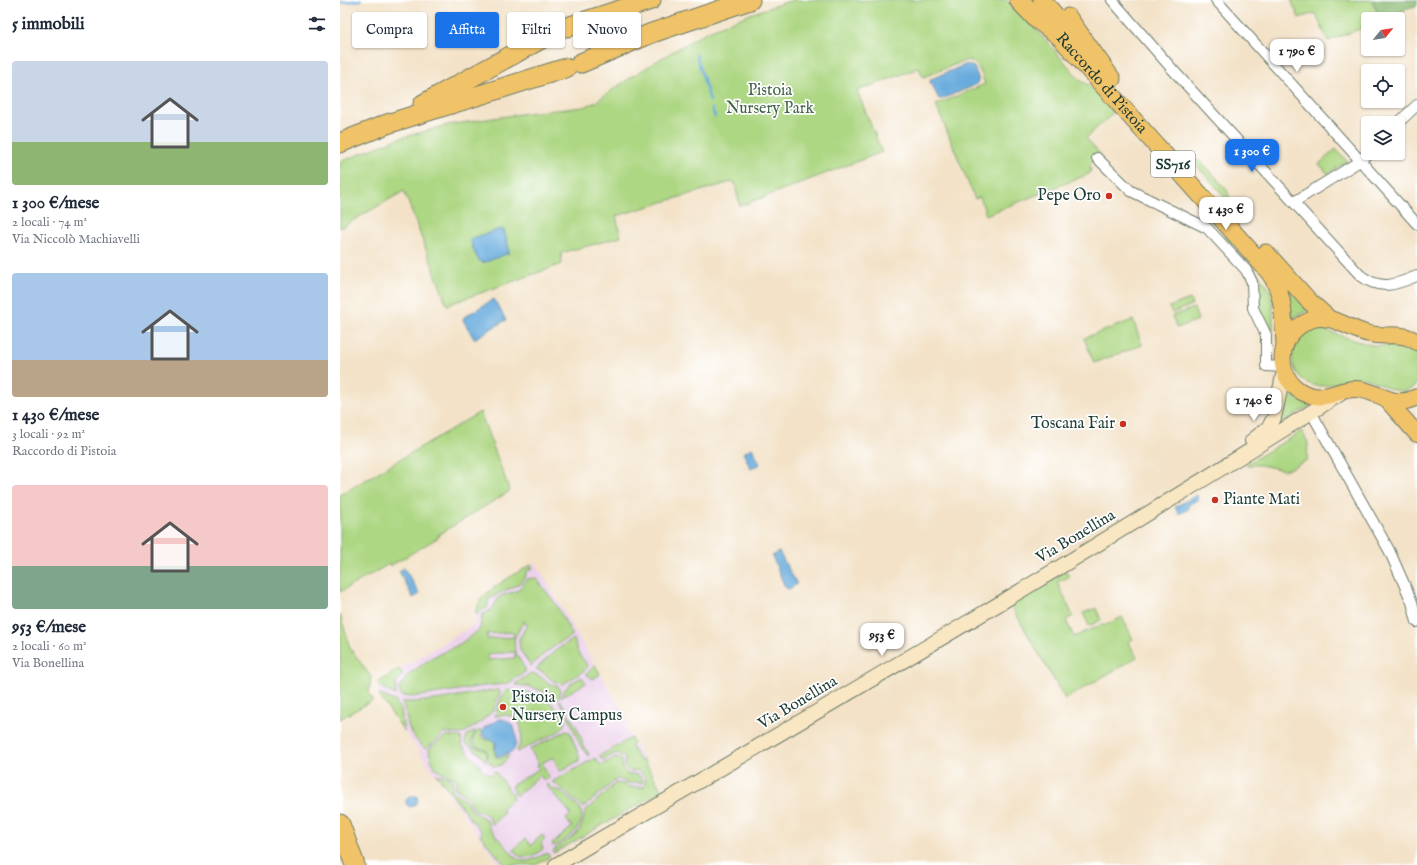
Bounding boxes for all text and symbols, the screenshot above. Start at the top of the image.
chip: Compra [352,12,427,48]
chip: Affitta [435,12,499,48]
chip: Filtri [507,12,565,48]
chip: Nuovo [573,12,641,48]
north arrow [1361,12,1405,56]
map controls [1361,12,1405,160]
icon: filters [306,13,328,35]
text: 5 immobili [12,14,85,35]
street label: Raccordo di Pistoia [1051,29,1151,138]
pin: 1 790 € [1260,39,1334,73]
text: 1 790 € [1279,43,1315,60]
button: locate [1361,64,1405,108]
park label: Pistoia Nursery Park [726,81,815,119]
icon: home [134,87,206,159]
button: layers [1361,116,1405,160]
pin: 1 300 € [1215,139,1289,173]
text: 1 300 € [1234,143,1270,160]
road number: SS716 [1151,151,1195,177]
place label: Pepe Oro [1037,186,1101,206]
marker: Pepe Oro [1104,191,1114,201]
text: 1 300 €/mese [12,193,99,214]
pin: 1 430 € [1189,197,1263,231]
text: 1 430 € [1208,201,1244,218]
text: 2 locali · 74 m² [12,214,87,231]
text: Via Niccolò Machiavelli [12,231,140,248]
icon: home [134,299,206,371]
pin: 1 740 € [1217,388,1291,422]
text: 1 740 € [1236,392,1272,409]
text: 1 430 €/mese [12,405,99,426]
place label: Toscana Fair [1031,414,1115,434]
marker: Toscana Fair [1118,419,1128,429]
text: 3 locali · 92 m² [12,426,85,443]
text: Raccordo di Pistoia [12,443,116,460]
place label: Piante Mati [1223,490,1300,510]
marker: Piante Mati [1210,495,1220,505]
street label: Via Bonellina [1032,506,1119,569]
icon: home [134,511,206,583]
text: 953 €/mese [12,617,86,638]
pin: 953 € [854,623,910,657]
text: 953 € [869,627,895,644]
text: 2 locali · 60 m² [12,638,87,655]
text: Via Bonellina [12,655,84,672]
street label: Via Bonellina [754,672,841,735]
place label: Pistoia Nursery Campus [511,688,622,726]
marker: Pistoia Nursery Campus [498,702,508,712]

